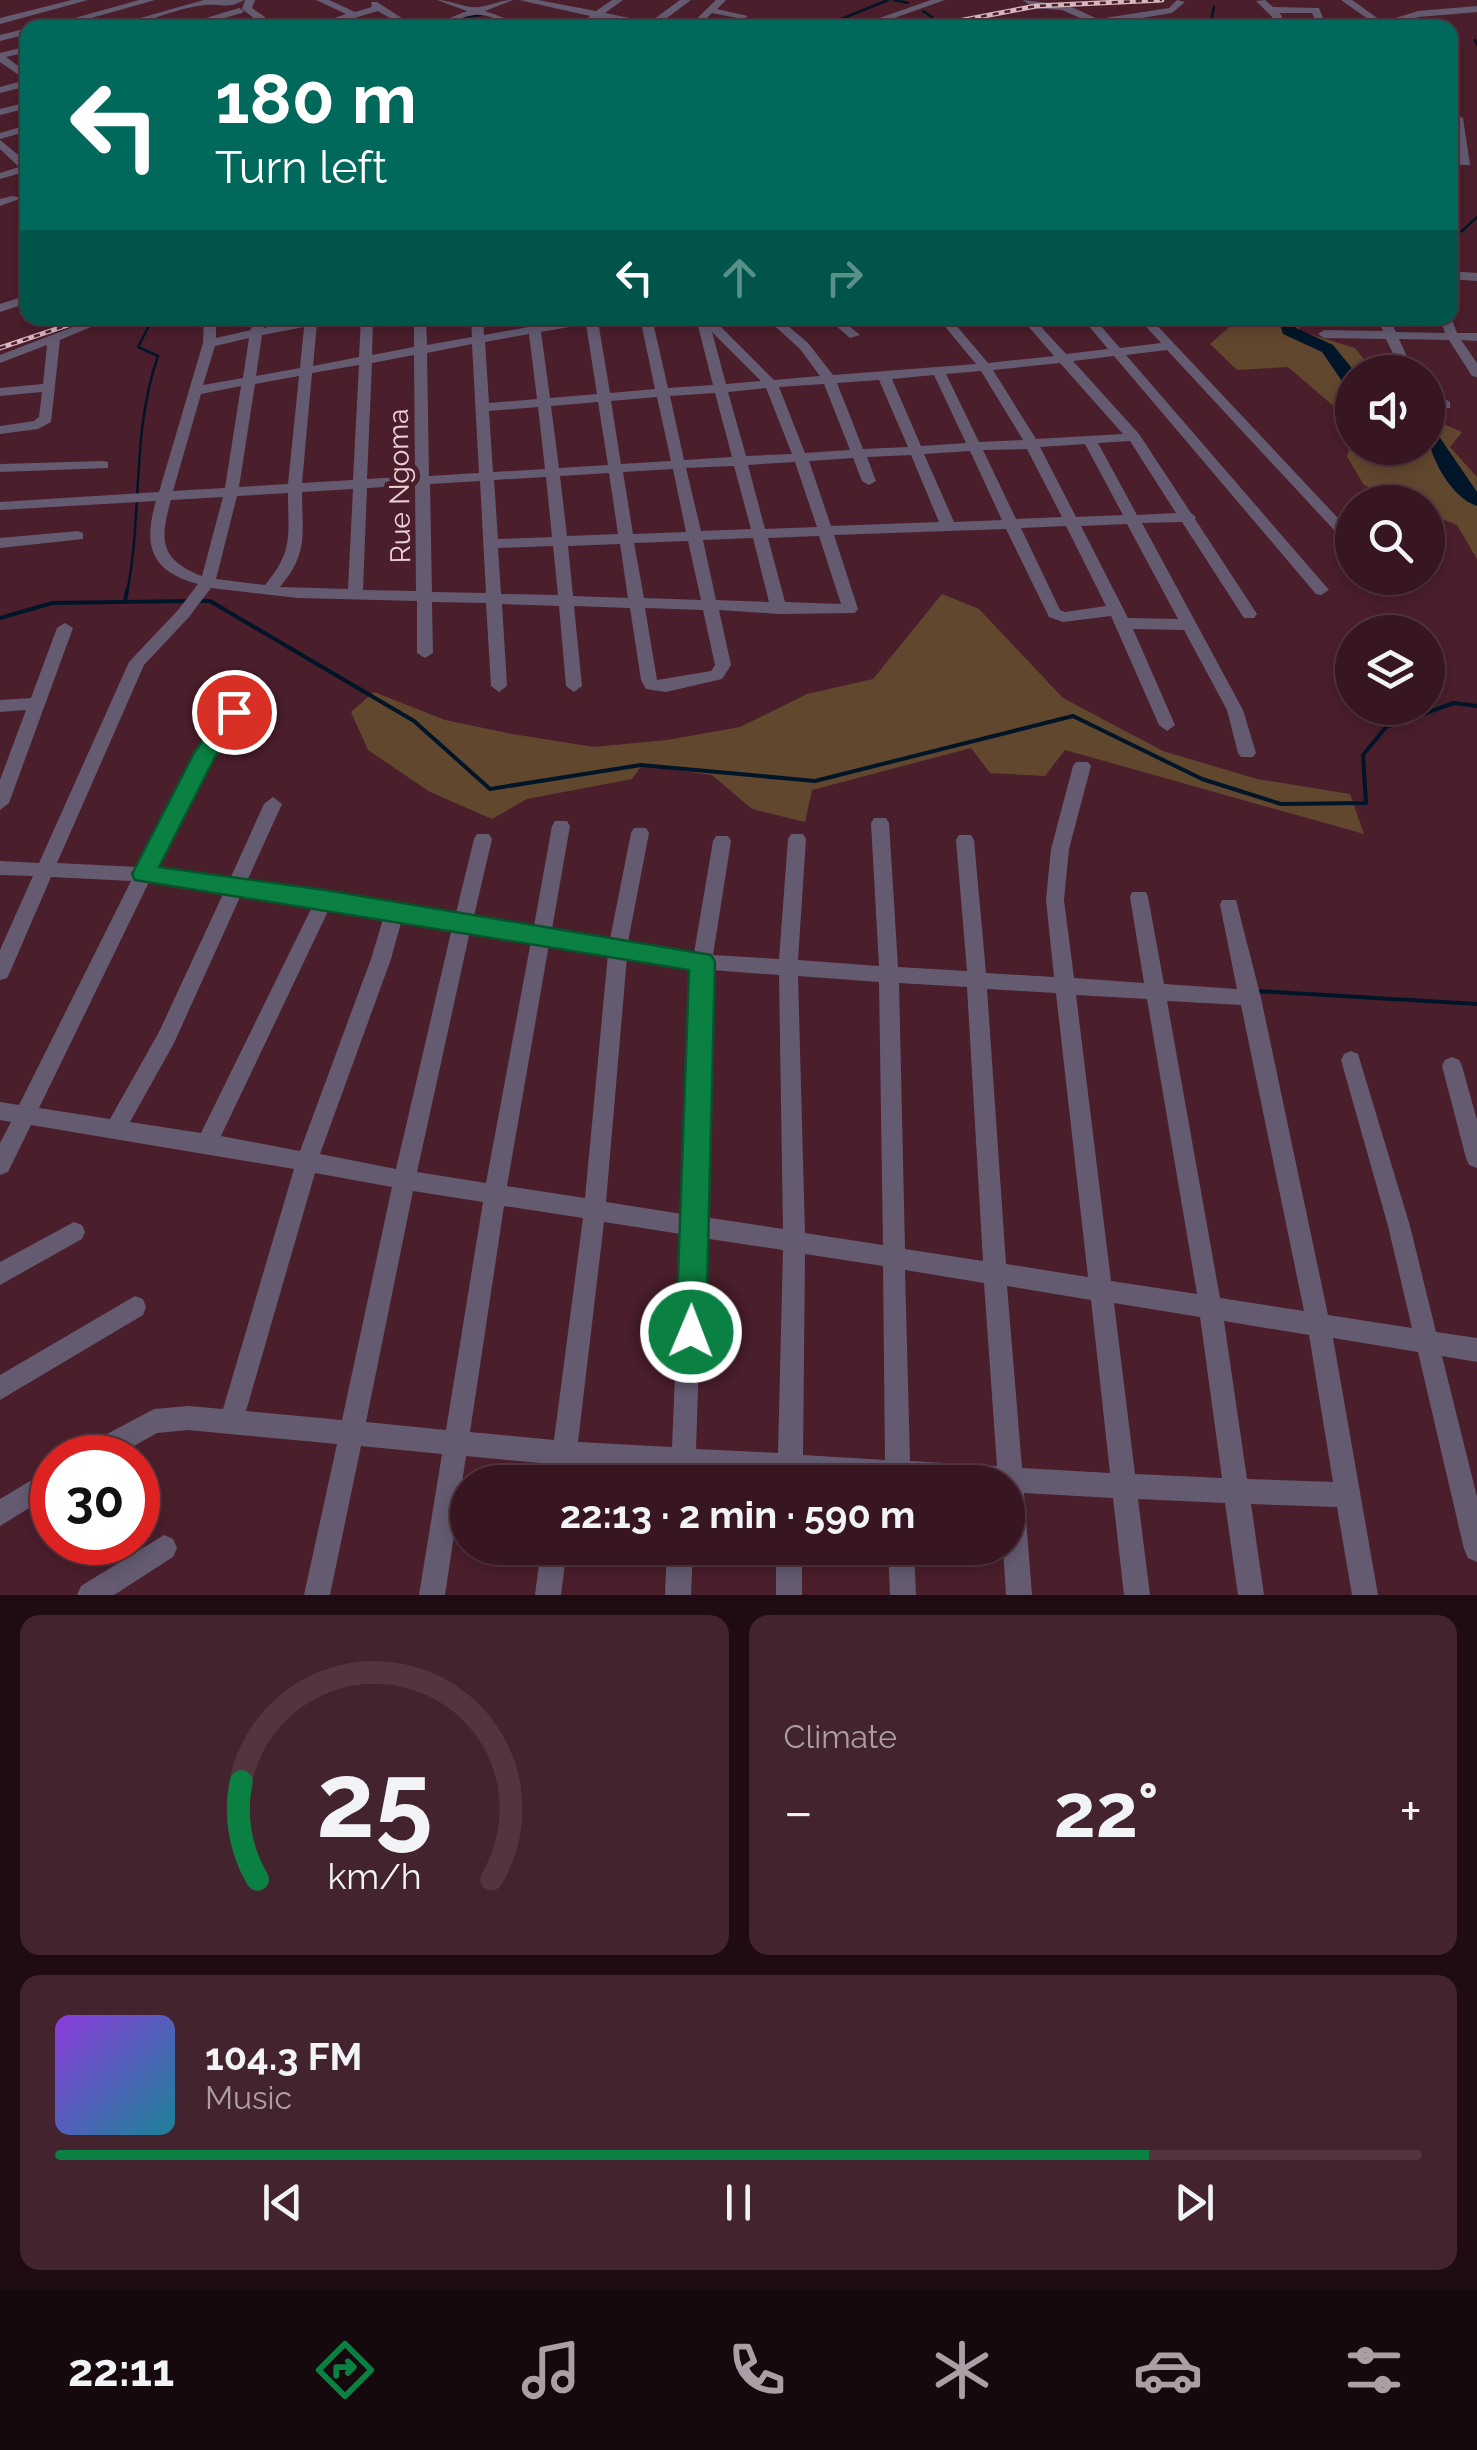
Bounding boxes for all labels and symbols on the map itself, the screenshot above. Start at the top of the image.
street label: Rue Ngoma [382,408,417,564]
pin [192,670,277,755]
position arrow [639,1280,743,1384]
speed limit sign: 30 [30,1435,160,1565]

